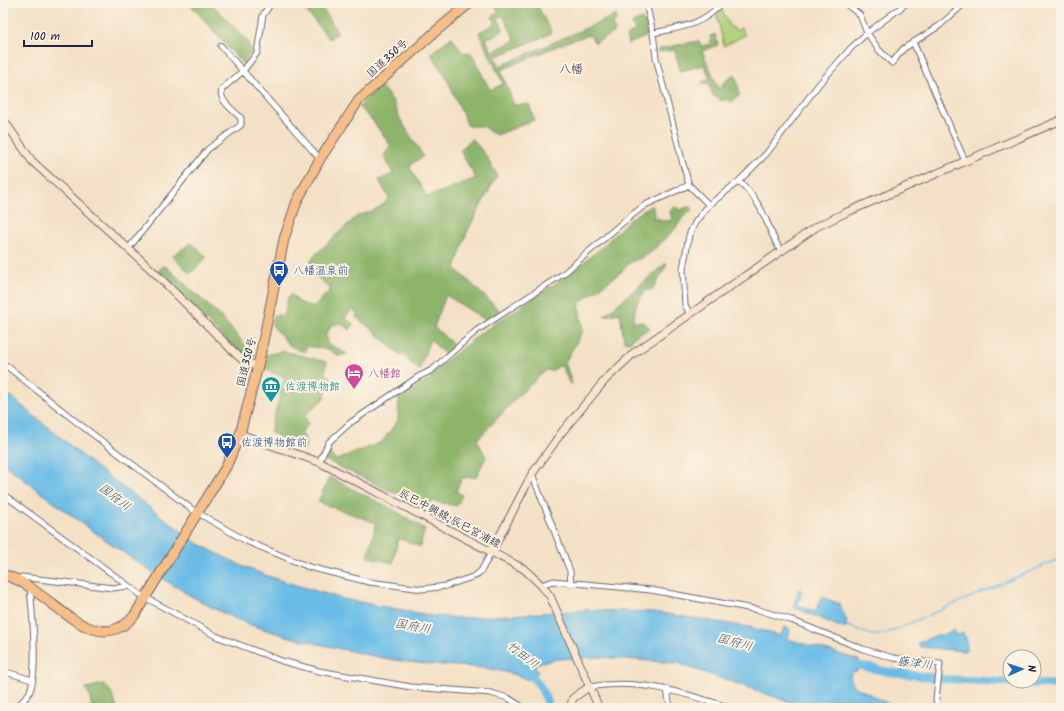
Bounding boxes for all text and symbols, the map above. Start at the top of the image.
scale bar [24,22,92,48]
text: 100 m [30,27,61,46]
street label: 国道350号 [363,35,413,82]
district label: 八幡 [559,60,583,79]
bus stop icon: 八幡温泉前 [268,259,290,287]
place label: 八幡温泉前 [293,262,348,280]
street label: 国道350号 [232,335,262,389]
hotel icon: 八幡館 [343,362,365,390]
place label: 八幡館 [368,365,401,383]
museum icon: 佐渡博物館 [260,375,282,403]
place label: 佐渡博物館 [285,378,340,396]
bus stop icon: 佐渡博物館前 [216,431,238,459]
place label: 佐渡博物館前 [241,434,307,452]
water label: 国府川 [95,479,135,516]
street label: 辰巳中興線;辰巳宮浦線 [395,484,504,553]
water label: 国府川 [394,614,432,639]
water label: 国府川 [715,629,755,656]
water label: 竹田川 [503,637,543,674]
north arrow [1002,649,1042,689]
water label: 藤津川 [896,652,934,675]
text: N [1022,665,1040,673]

